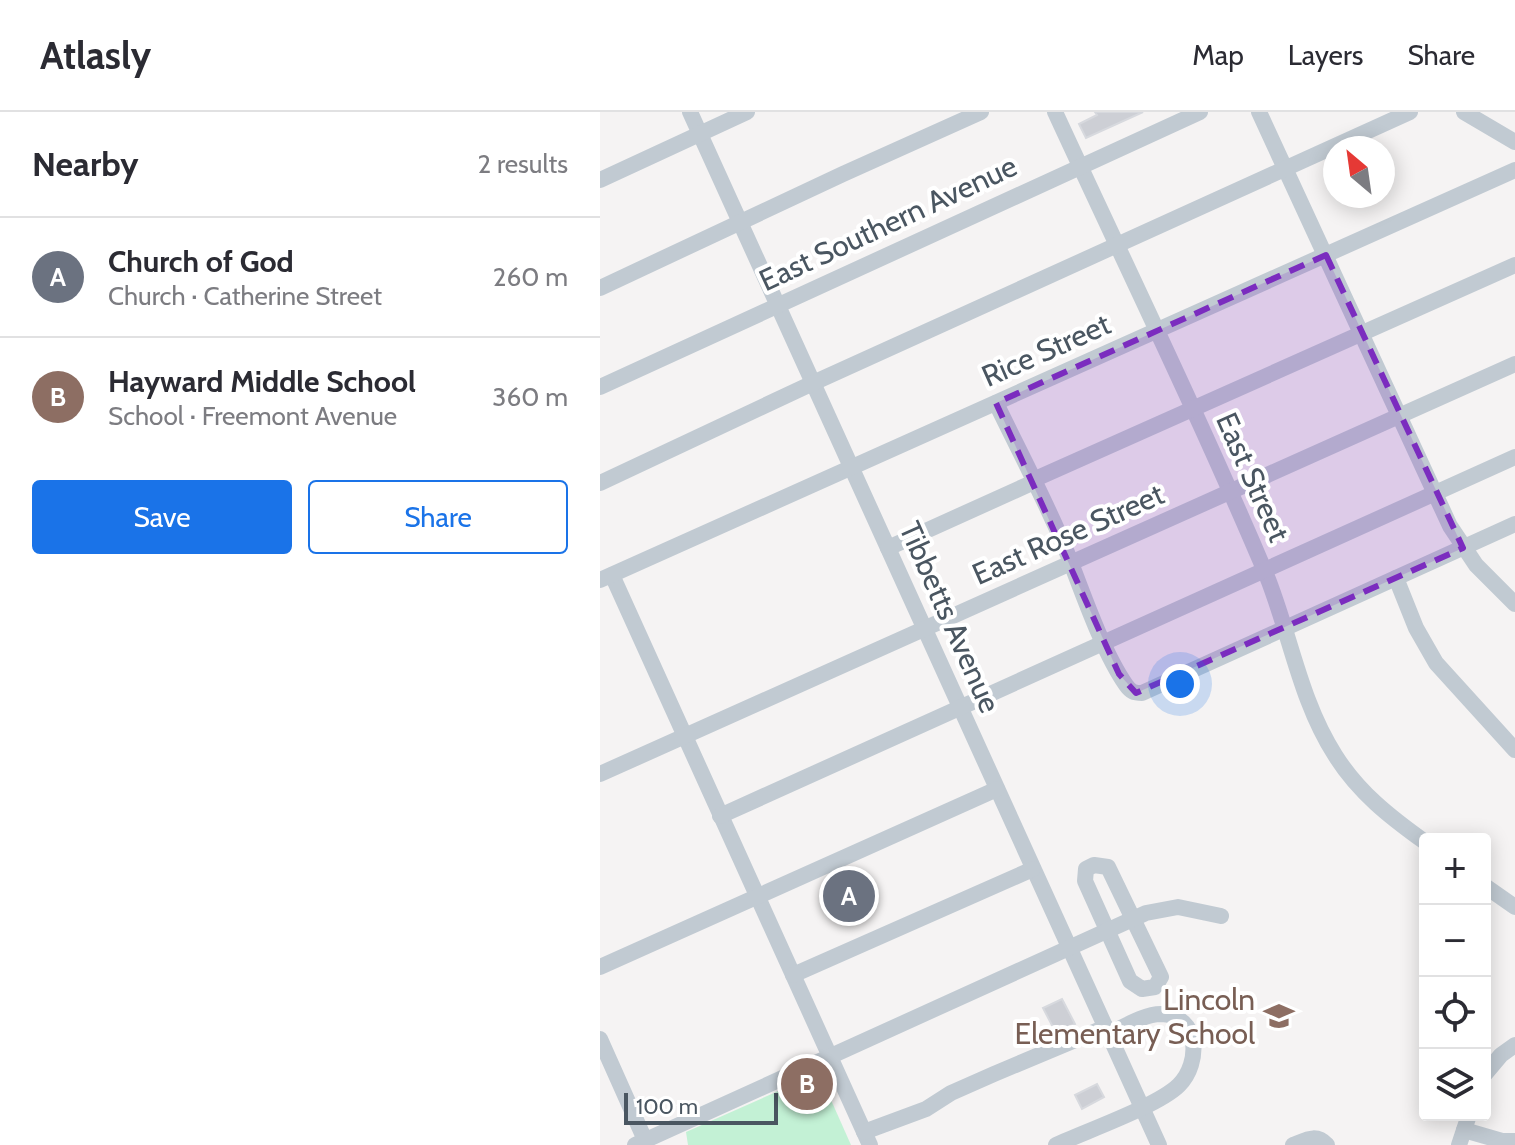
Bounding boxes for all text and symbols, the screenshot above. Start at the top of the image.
text: Atlasly [40,32,151,79]
text: Map [1192,38,1244,72]
text: Layers [1288,38,1363,72]
text: Share [1407,38,1475,72]
north arrow [1323,136,1395,208]
text: Nearby [32,143,139,185]
street label: East Southern Avenue [753,147,1023,299]
text: 2 results [477,148,568,180]
text: Church of God [108,243,294,280]
text: A [50,261,66,293]
text: 260 m [493,261,568,293]
text: Church · Catherine Street [108,280,382,312]
street label: Rice Street [976,305,1116,395]
text: Hayward Middle School [108,363,416,400]
text: B [50,381,66,413]
text: 360 m [492,381,568,413]
text: School · Freemont Avenue [108,400,397,432]
street label: East Street [1208,407,1298,547]
street label: East Rose Street [966,475,1170,593]
button: Save [32,480,292,554]
button: Share [308,480,568,554]
street label: Tibbetts Avenue [891,516,1009,718]
your location [1160,664,1200,704]
map controls [1419,833,1491,1121]
button: + [1419,833,1491,905]
pin: A [823,866,875,926]
button: − [1419,905,1491,977]
button: locate [1419,977,1491,1049]
place label: Lincoln Elementary School [1015,981,1255,1052]
school or university icon: Lincoln Elementary School [1262,999,1296,1033]
button: layers [1419,1049,1491,1121]
pin: B [781,1054,833,1114]
scale bar [624,1089,778,1125]
text: 100 m [636,1093,698,1120]

